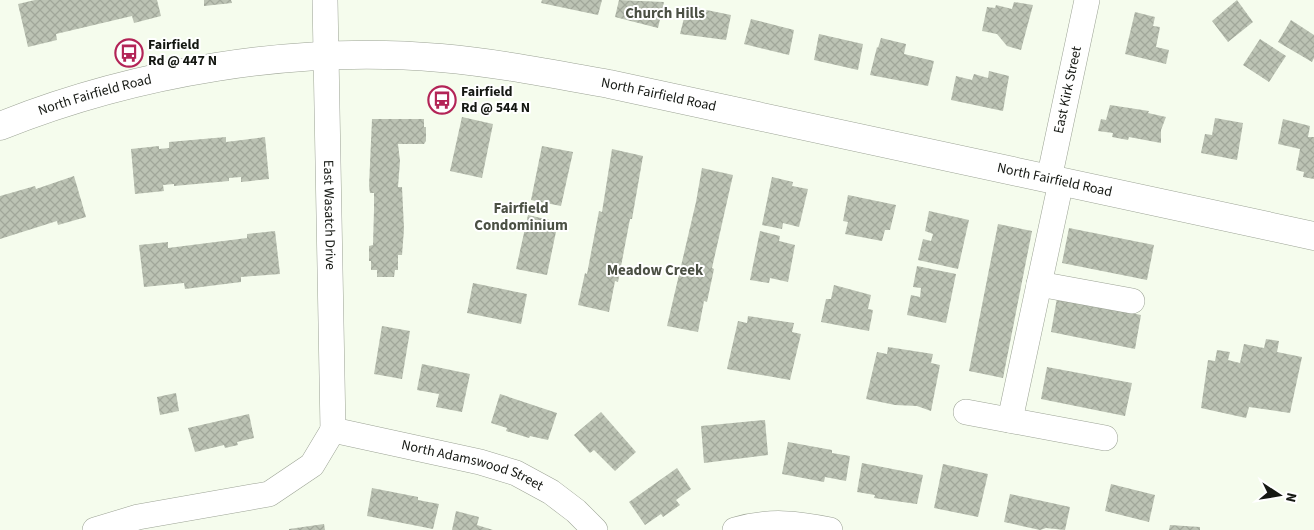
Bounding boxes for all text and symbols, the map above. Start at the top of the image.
district label: Church Hills [625,3,705,24]
place label: Fairfield Rd @ 447 N [148,35,217,71]
bus stop icon: Fairfield Rd @ 447 N [114,38,144,68]
street label: East Kirk Street [1049,44,1087,136]
street label: North Fairfield Road [35,70,154,121]
street label: North Fairfield Road [600,73,718,117]
place label: Fairfield Rd @ 544 N [461,82,530,118]
bus stop icon: Fairfield Rd @ 544 N [427,85,457,115]
street label: North Fairfield Road [995,158,1114,202]
street label: East Wasatch Drive [318,160,340,270]
district label: Fairfield Condominium [474,198,568,236]
district label: Meadow Creek [607,260,704,281]
street label: North Adamswood Street [400,435,547,496]
north arrow [1254,470,1304,520]
text: N [1280,491,1301,504]

